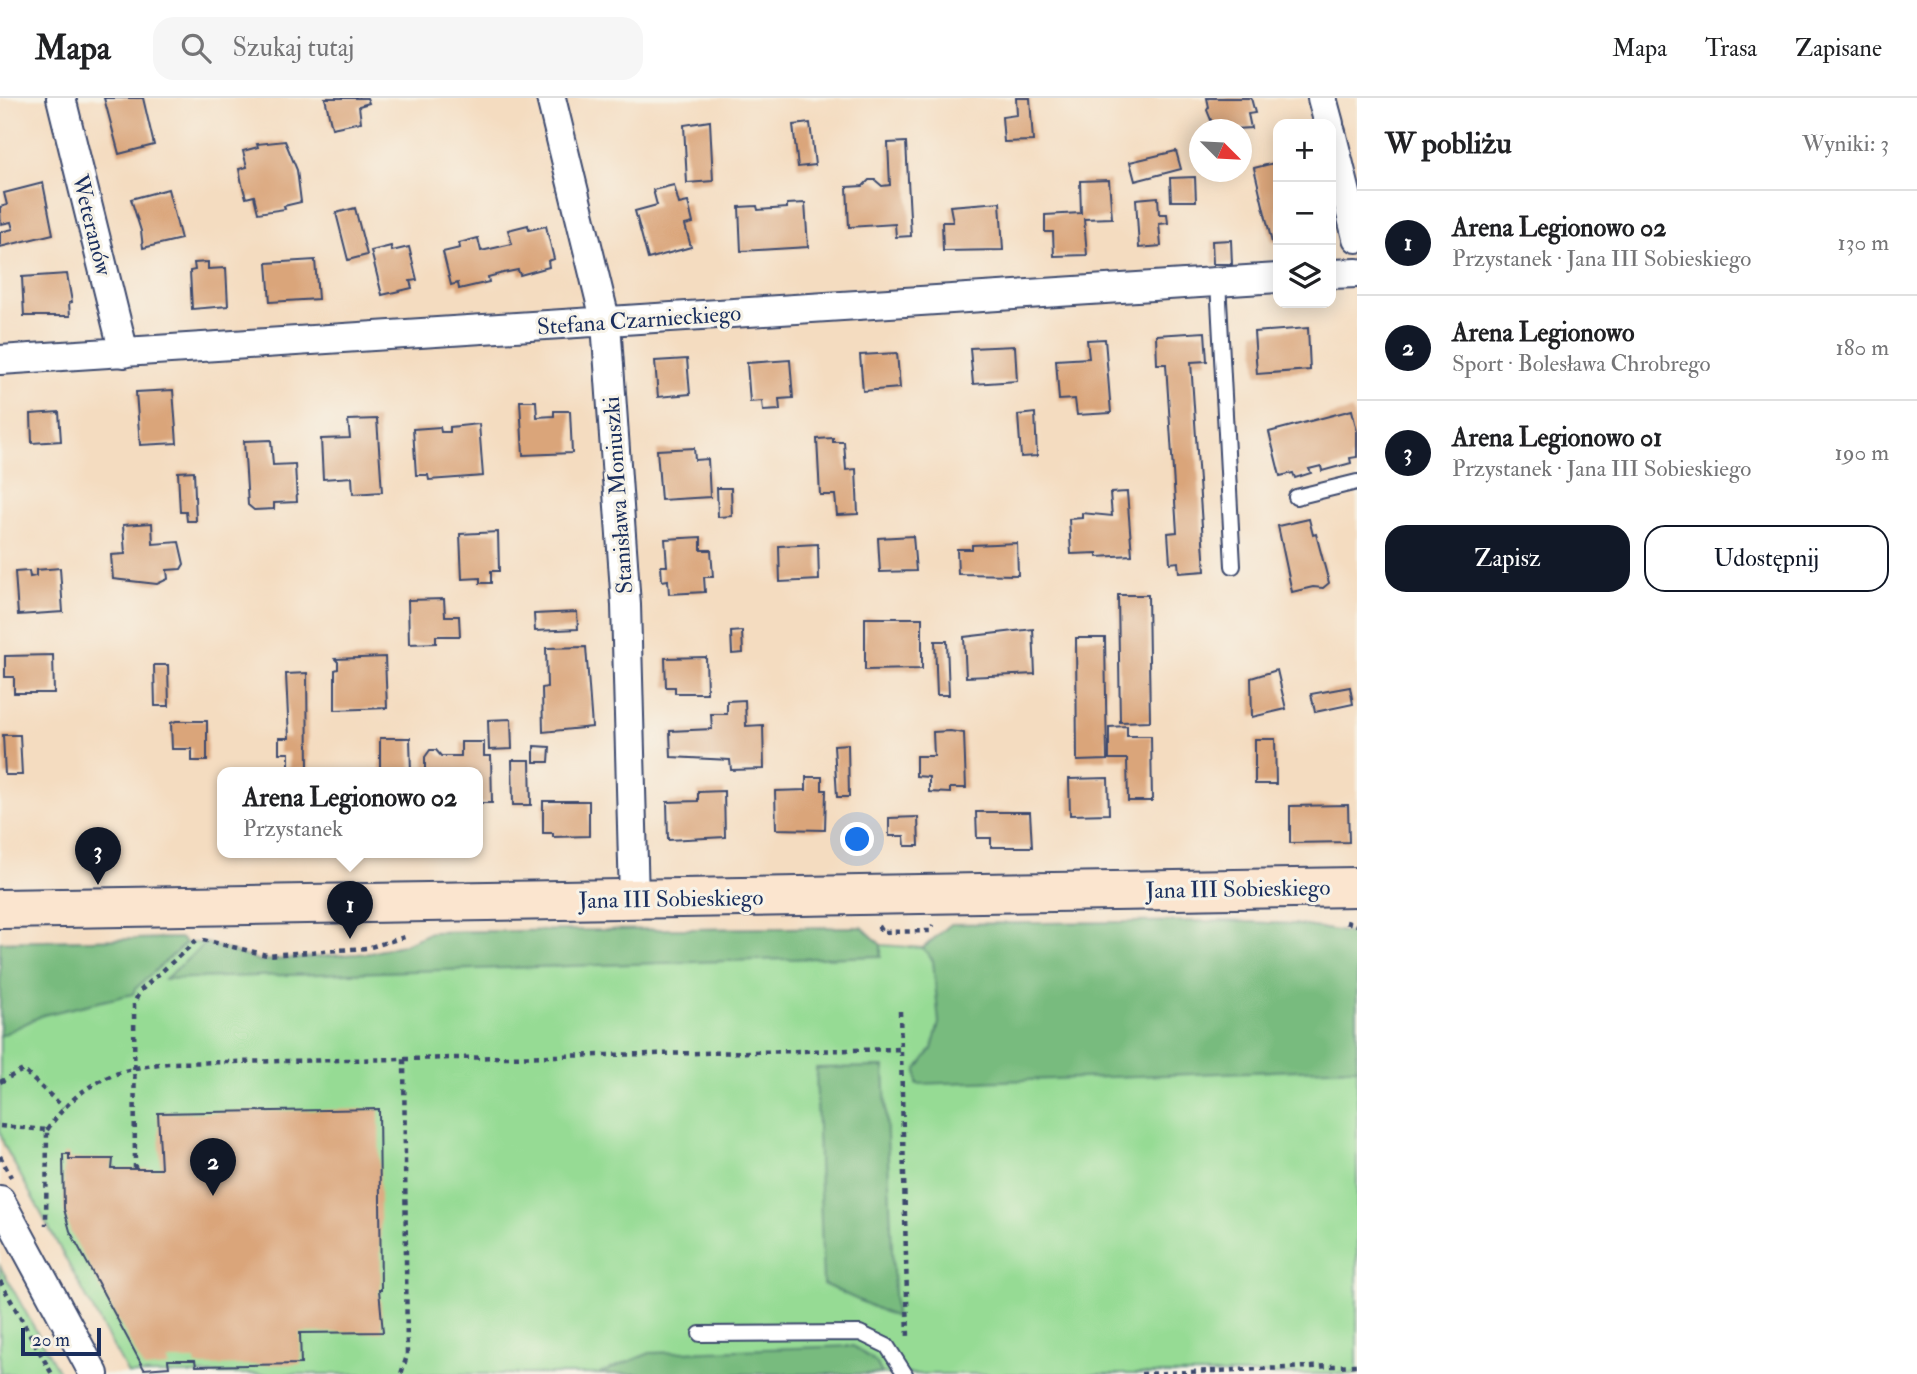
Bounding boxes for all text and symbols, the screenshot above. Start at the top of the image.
search box [153,17,643,80]
text: Mapa [35,28,111,69]
icon: search [177,29,215,67]
text: Szukaj tutaj [233,32,354,64]
text: Mapa [1612,33,1667,64]
text: Trasa [1705,33,1757,64]
text: Zapisane [1795,33,1882,64]
north arrow [1189,119,1252,182]
map controls [1273,119,1336,308]
button: + [1273,119,1336,182]
text: W pobliżu [1385,125,1512,162]
text: Wyniki: 3 [1802,129,1889,158]
street label: Weteranów [65,171,119,279]
button: − [1273,182,1336,245]
text: Arena Legionowo 02 [1452,212,1666,244]
text: 1 [1404,228,1412,257]
text: 130 m [1837,228,1889,257]
text: Przystanek · Jana III Sobieskiego [1452,244,1751,273]
button: layers [1273,245,1336,308]
street label: Stefana Czarnieckiego [536,298,742,342]
text: Arena Legionowo [1452,317,1634,349]
text: 2 [1402,333,1414,362]
text: 180 m [1836,333,1889,362]
text: Sport · Bolesława Chrobrego [1452,349,1711,378]
street label: Stanisława Moniuszki [597,395,639,595]
text: Arena Legionowo 01 [1452,422,1662,454]
text: 3 [1404,438,1412,467]
text: 190 m [1835,438,1889,467]
text: Przystanek · Jana III Sobieskiego [1452,454,1751,483]
button: Zapisz [1385,525,1630,592]
button: Udostępnij [1644,525,1889,592]
popup [217,767,483,858]
text: Arena Legionowo 02 [243,782,457,814]
text: Przystanek [243,814,343,843]
your location [840,822,874,856]
pin: 3 [75,827,121,885]
street label: Jana III Sobieskiego [1144,873,1331,905]
pin: 1 [327,881,373,939]
street label: Jana III Sobieskiego [577,883,764,915]
pin: 2 [190,1138,236,1196]
scale bar [21,1325,102,1357]
text: 20 m [32,1328,70,1352]

